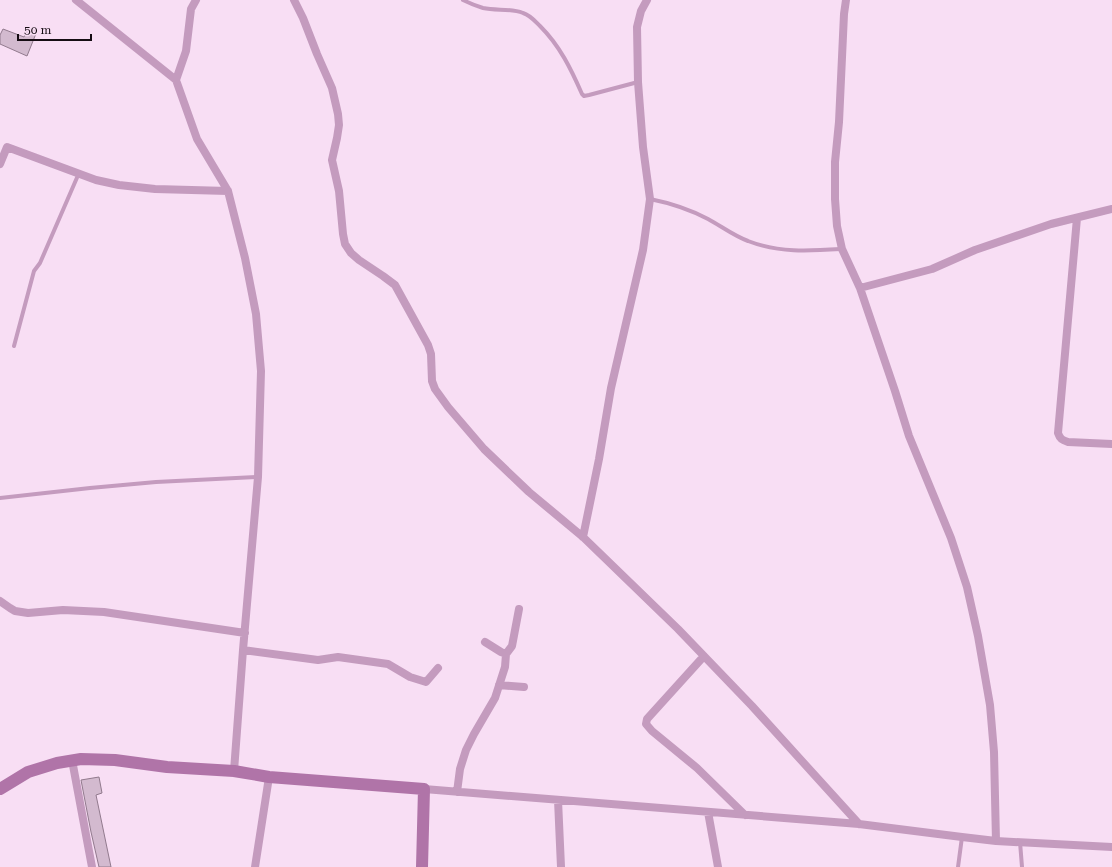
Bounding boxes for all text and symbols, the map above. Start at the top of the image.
scale bar [18,16,91,42]
text: 50 m [24,23,51,37]

